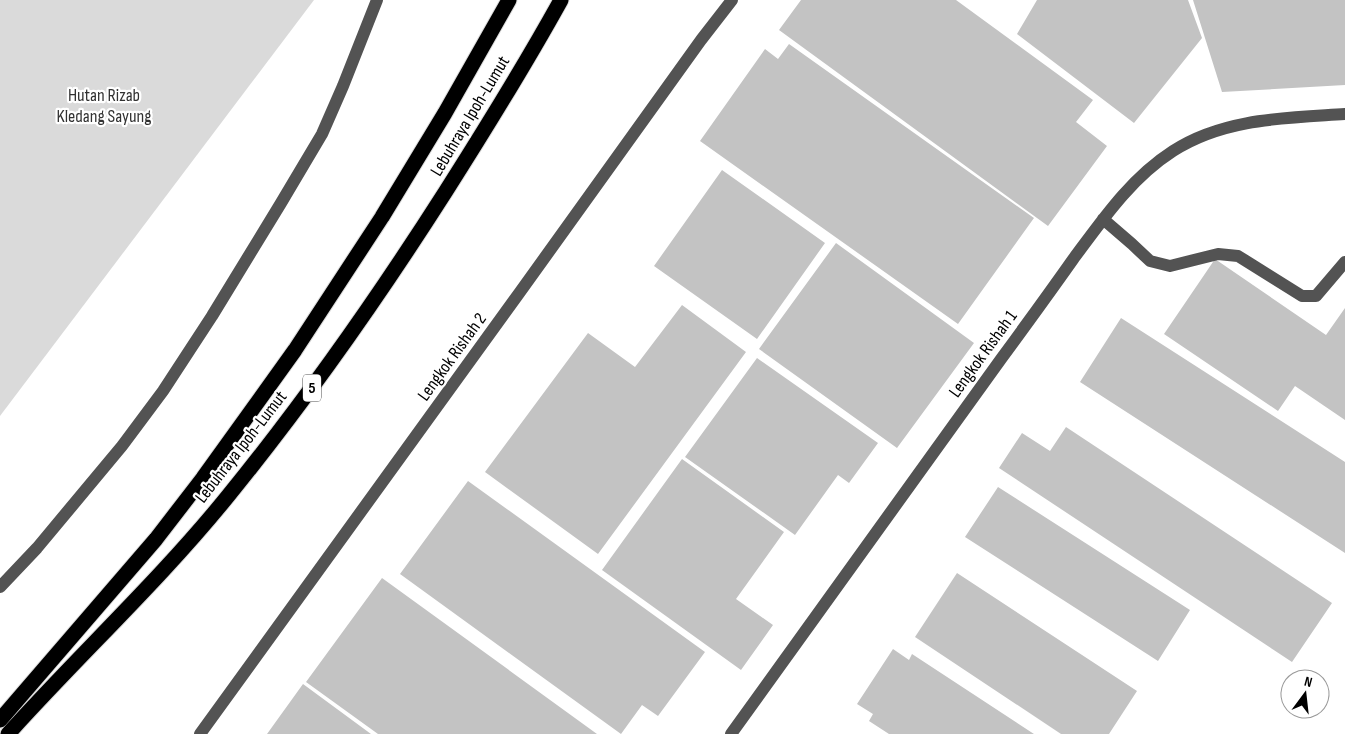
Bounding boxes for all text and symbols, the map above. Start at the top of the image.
street label: Lebuhraya Ipoh-Lumut [426,52,514,180]
park label: Hutan Rizab Kledang Sayung [57,85,151,127]
street label: Lengkok Rishah 1 [945,306,1022,401]
street label: Lengkok Rishah 2 [413,309,491,405]
road number: 5 [303,374,321,402]
street label: Lebuhraya Ipoh-Lumut [191,386,292,507]
north arrow [1280,669,1330,719]
text: N [1302,673,1314,691]

